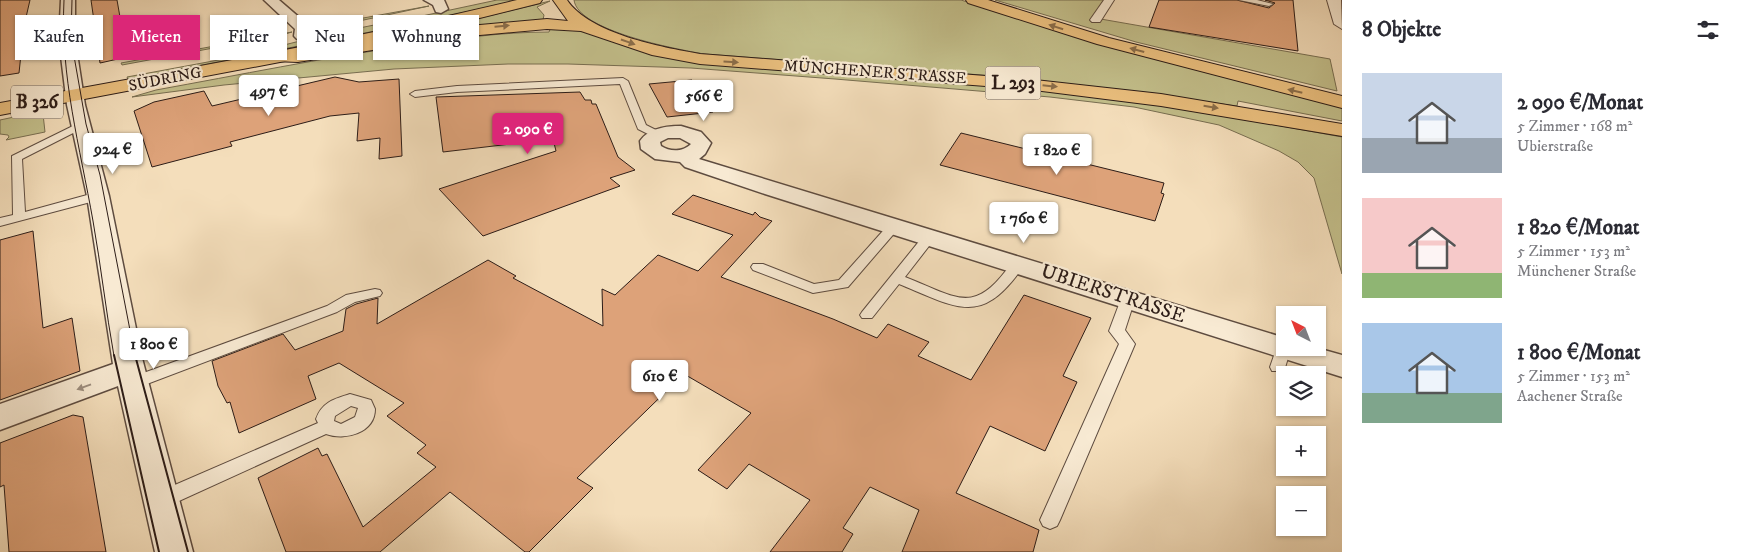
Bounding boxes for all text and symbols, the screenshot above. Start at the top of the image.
chip: Kaufen [15,15,103,60]
chip: Mieten [113,15,200,60]
chip: Filter [210,15,287,60]
chip: Neu [297,15,363,60]
chip: Wohnung [373,15,479,60]
icon: filters [1694,16,1722,44]
text: 8 Objekte [1362,17,1441,43]
one-way arrow [495,22,511,30]
one-way arrow [1048,22,1063,30]
one-way arrow [621,39,636,46]
one-way arrow [1130,46,1145,54]
street label: MÜNCHENER STRASSE [783,56,967,88]
one-way arrow [723,58,739,66]
street label: SÜDRING [127,62,203,96]
road number: L 293 [986,66,1040,100]
pin: 497 € [234,74,304,117]
pin: 566 € [669,80,739,122]
text: 497 € [250,81,288,101]
one-way arrow [1042,82,1058,90]
road number: B 326 [11,85,63,118]
text: 566 € [685,86,723,106]
one-way arrow [1287,87,1302,95]
text: 2 090 €/Monat [1517,90,1643,116]
icon: home [1402,93,1462,153]
one-way arrow [1203,104,1219,112]
pin: 2 090 € [482,112,574,155]
text: 5 Zimmer · 168 m² [1517,116,1632,136]
text: 2 090 € [503,119,553,139]
pin: 924 € [78,132,148,175]
pin: 1 820 € [1011,134,1103,176]
text: Ubierstraße [1517,136,1593,156]
text: 924 € [94,139,132,159]
text: 1 820 € [1034,140,1080,160]
pin: 1 760 € [978,202,1070,244]
text: 1 760 € [1000,208,1048,228]
text: 1 820 €/Monat [1517,215,1640,241]
icon: home [1402,218,1462,278]
text: 5 Zimmer · 153 m² [1517,241,1630,261]
street label: UBIERSTRASSE [1037,259,1189,329]
text: Münchener Straße [1517,261,1636,281]
north arrow [1276,306,1326,356]
map controls [1276,306,1326,536]
pin: 1 800 € [108,328,200,370]
text: 1 800 € [130,334,178,354]
text: 1 800 €/Monat [1517,340,1641,366]
icon: home [1402,343,1462,403]
pin: 610 € [625,360,695,402]
text: 610 € [642,366,678,386]
button: layers [1276,366,1326,416]
text: 5 Zimmer · 153 m² [1517,366,1630,386]
one-way arrow [76,383,91,391]
text: Aachener Straße [1517,386,1623,406]
button: + [1276,426,1326,476]
button: − [1276,486,1326,536]

